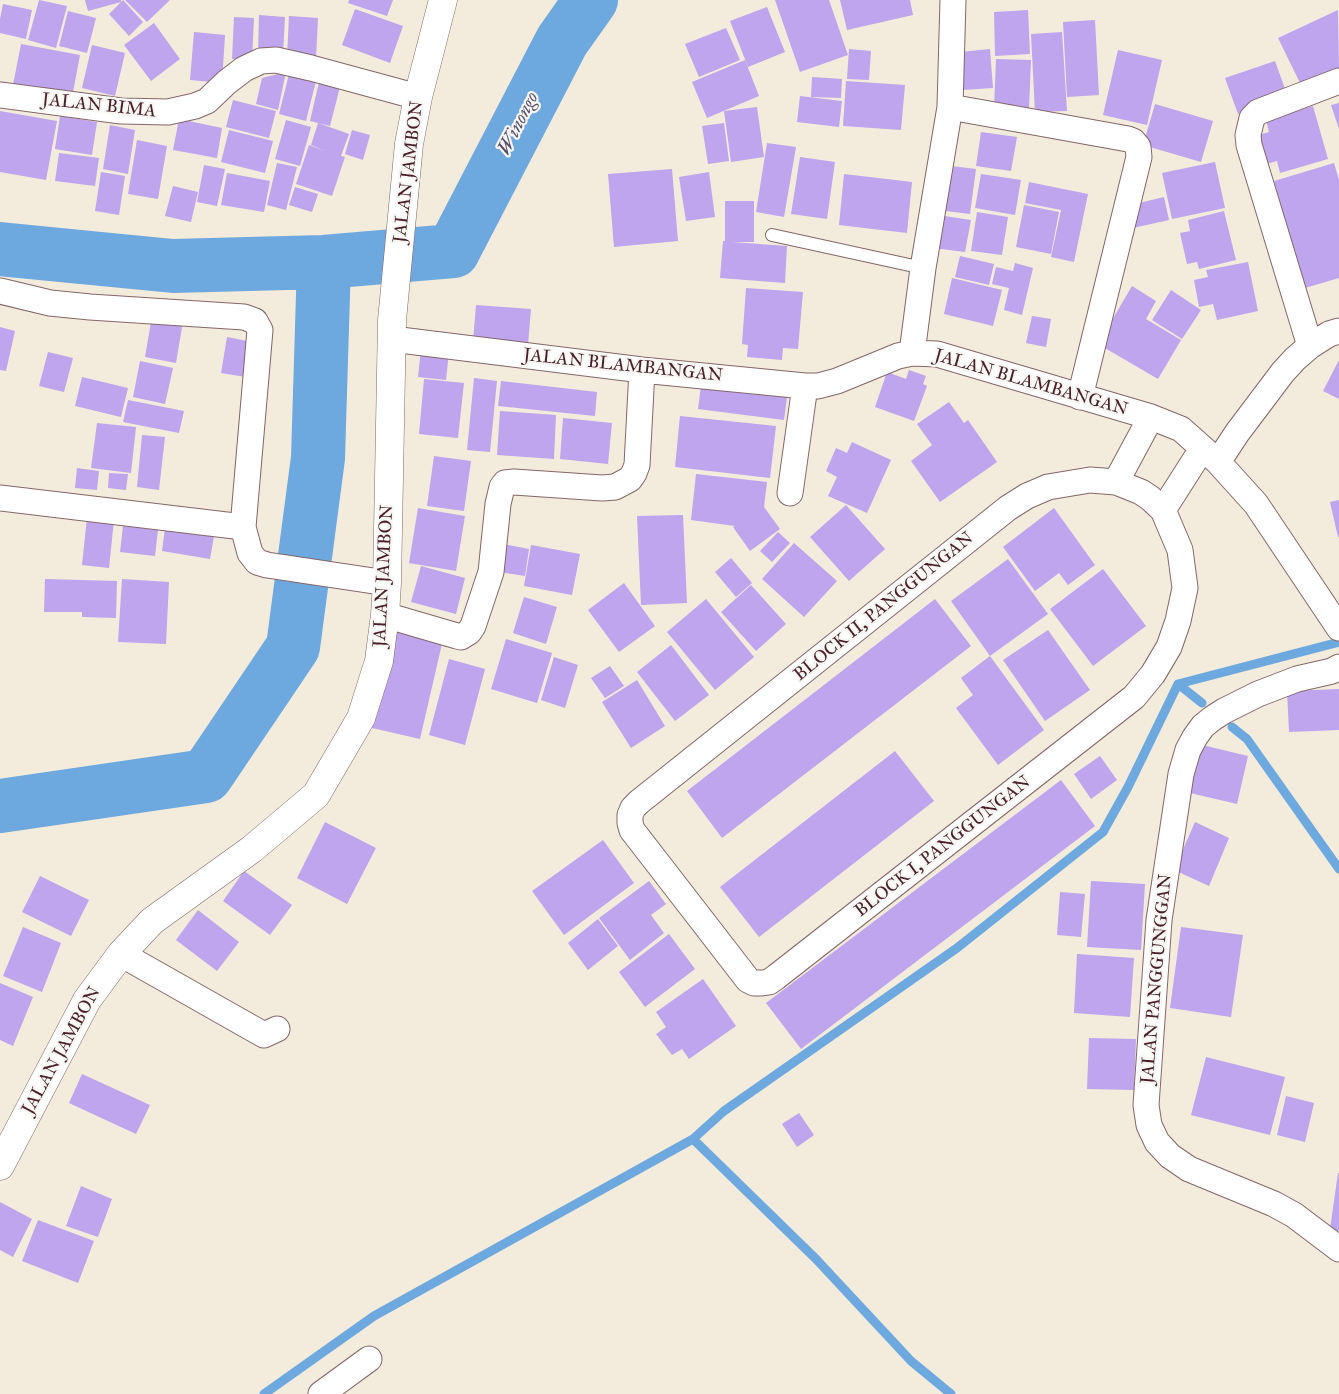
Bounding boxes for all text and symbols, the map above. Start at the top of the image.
street label: JALAN BIMA [41,89,157,123]
water label: Winongo [494,89,544,159]
street label: JALAN JAMBON [390,100,428,244]
street label: JALAN BLAMBANGAN [522,345,724,387]
street label: JALAN BLAMBANGAN [932,345,1130,421]
street label: JALAN JAMBON [369,504,399,648]
street label: BLOCK II, PANGGUNGAN [790,528,978,686]
street label: BLOCK I, PANGGUNGAN [851,772,1035,922]
street label: JALAN PANGGUNGGAN [1137,873,1177,1085]
street label: JALAN JAMBON [18,983,106,1119]

